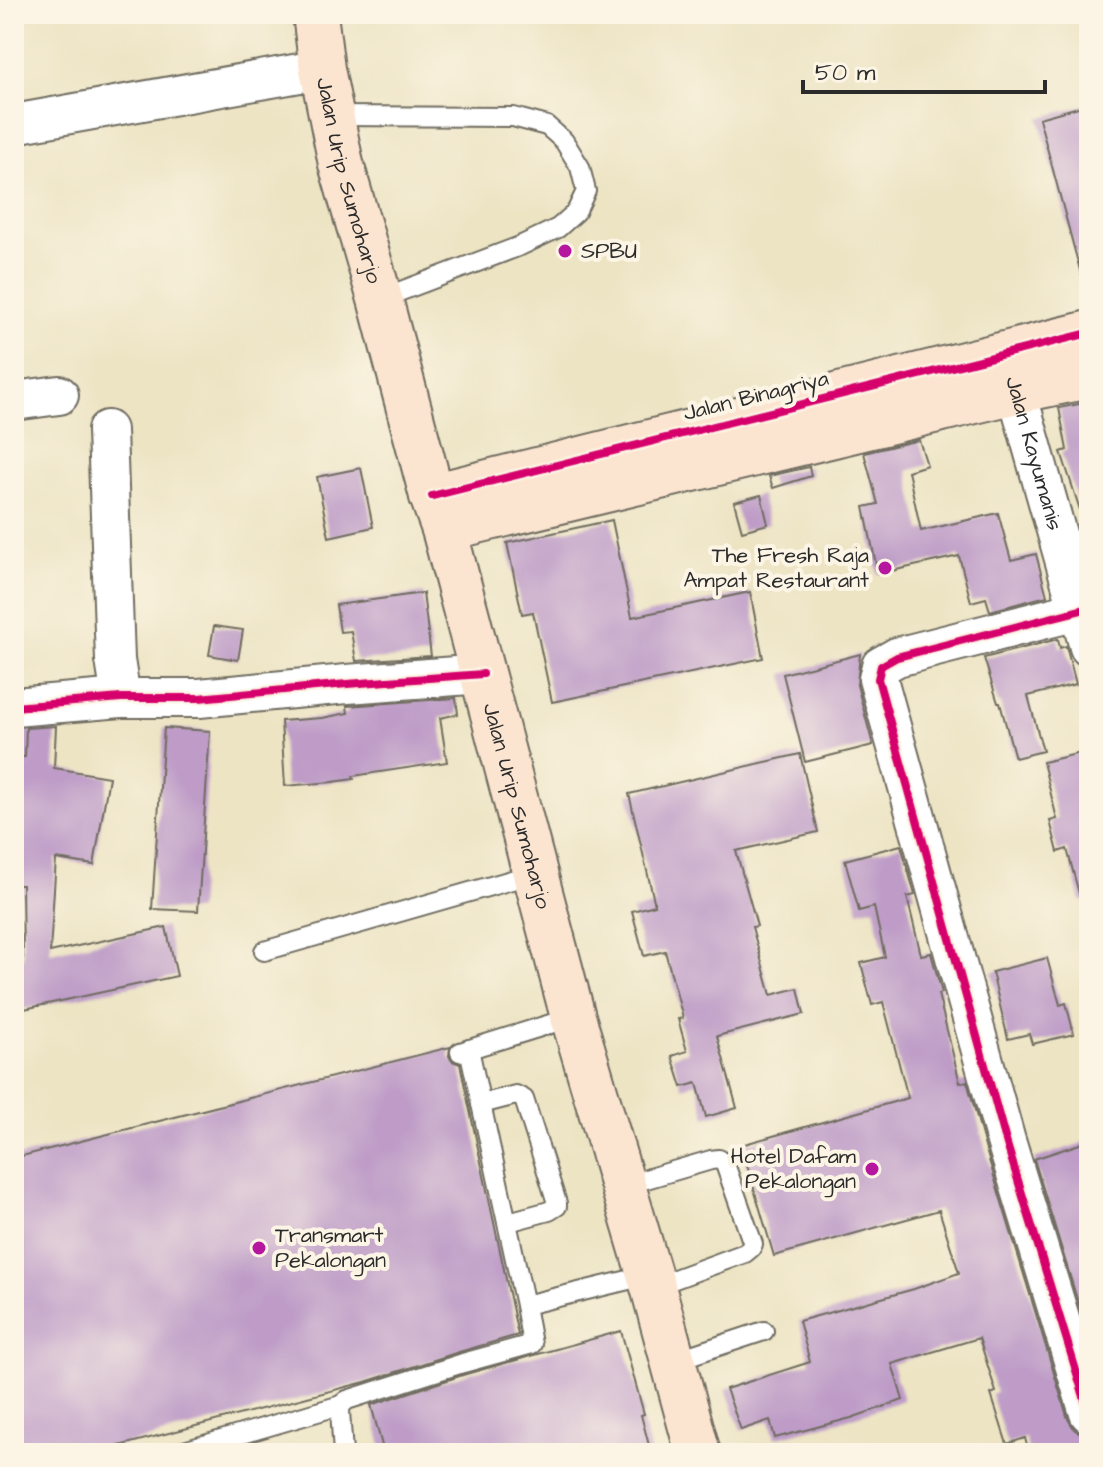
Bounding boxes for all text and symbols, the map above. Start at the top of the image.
scale bar [803,44,1045,94]
text: 50 m [815,56,876,90]
street label: Jalan Urip Sumoharjo [309,75,390,288]
place label: SPBU [581,236,637,267]
marker: SPBU [556,242,574,260]
street label: Jalan Binagriya [680,363,832,430]
street label: Jalan Kayumanis [998,373,1071,534]
place label: The Fresh Raja Ampat Restaurant [684,540,869,596]
marker: The Fresh Raja Ampat Restaurant [876,559,894,577]
street label: Jalan Urip Sumoharjo [475,700,559,913]
place label: Hotel Dafam Pekalongan [730,1141,856,1198]
marker: Hotel Dafam Pekalongan [863,1160,881,1178]
place label: Transmart Pekalongan [275,1220,386,1277]
marker: Transmart Pekalongan [250,1239,268,1257]

